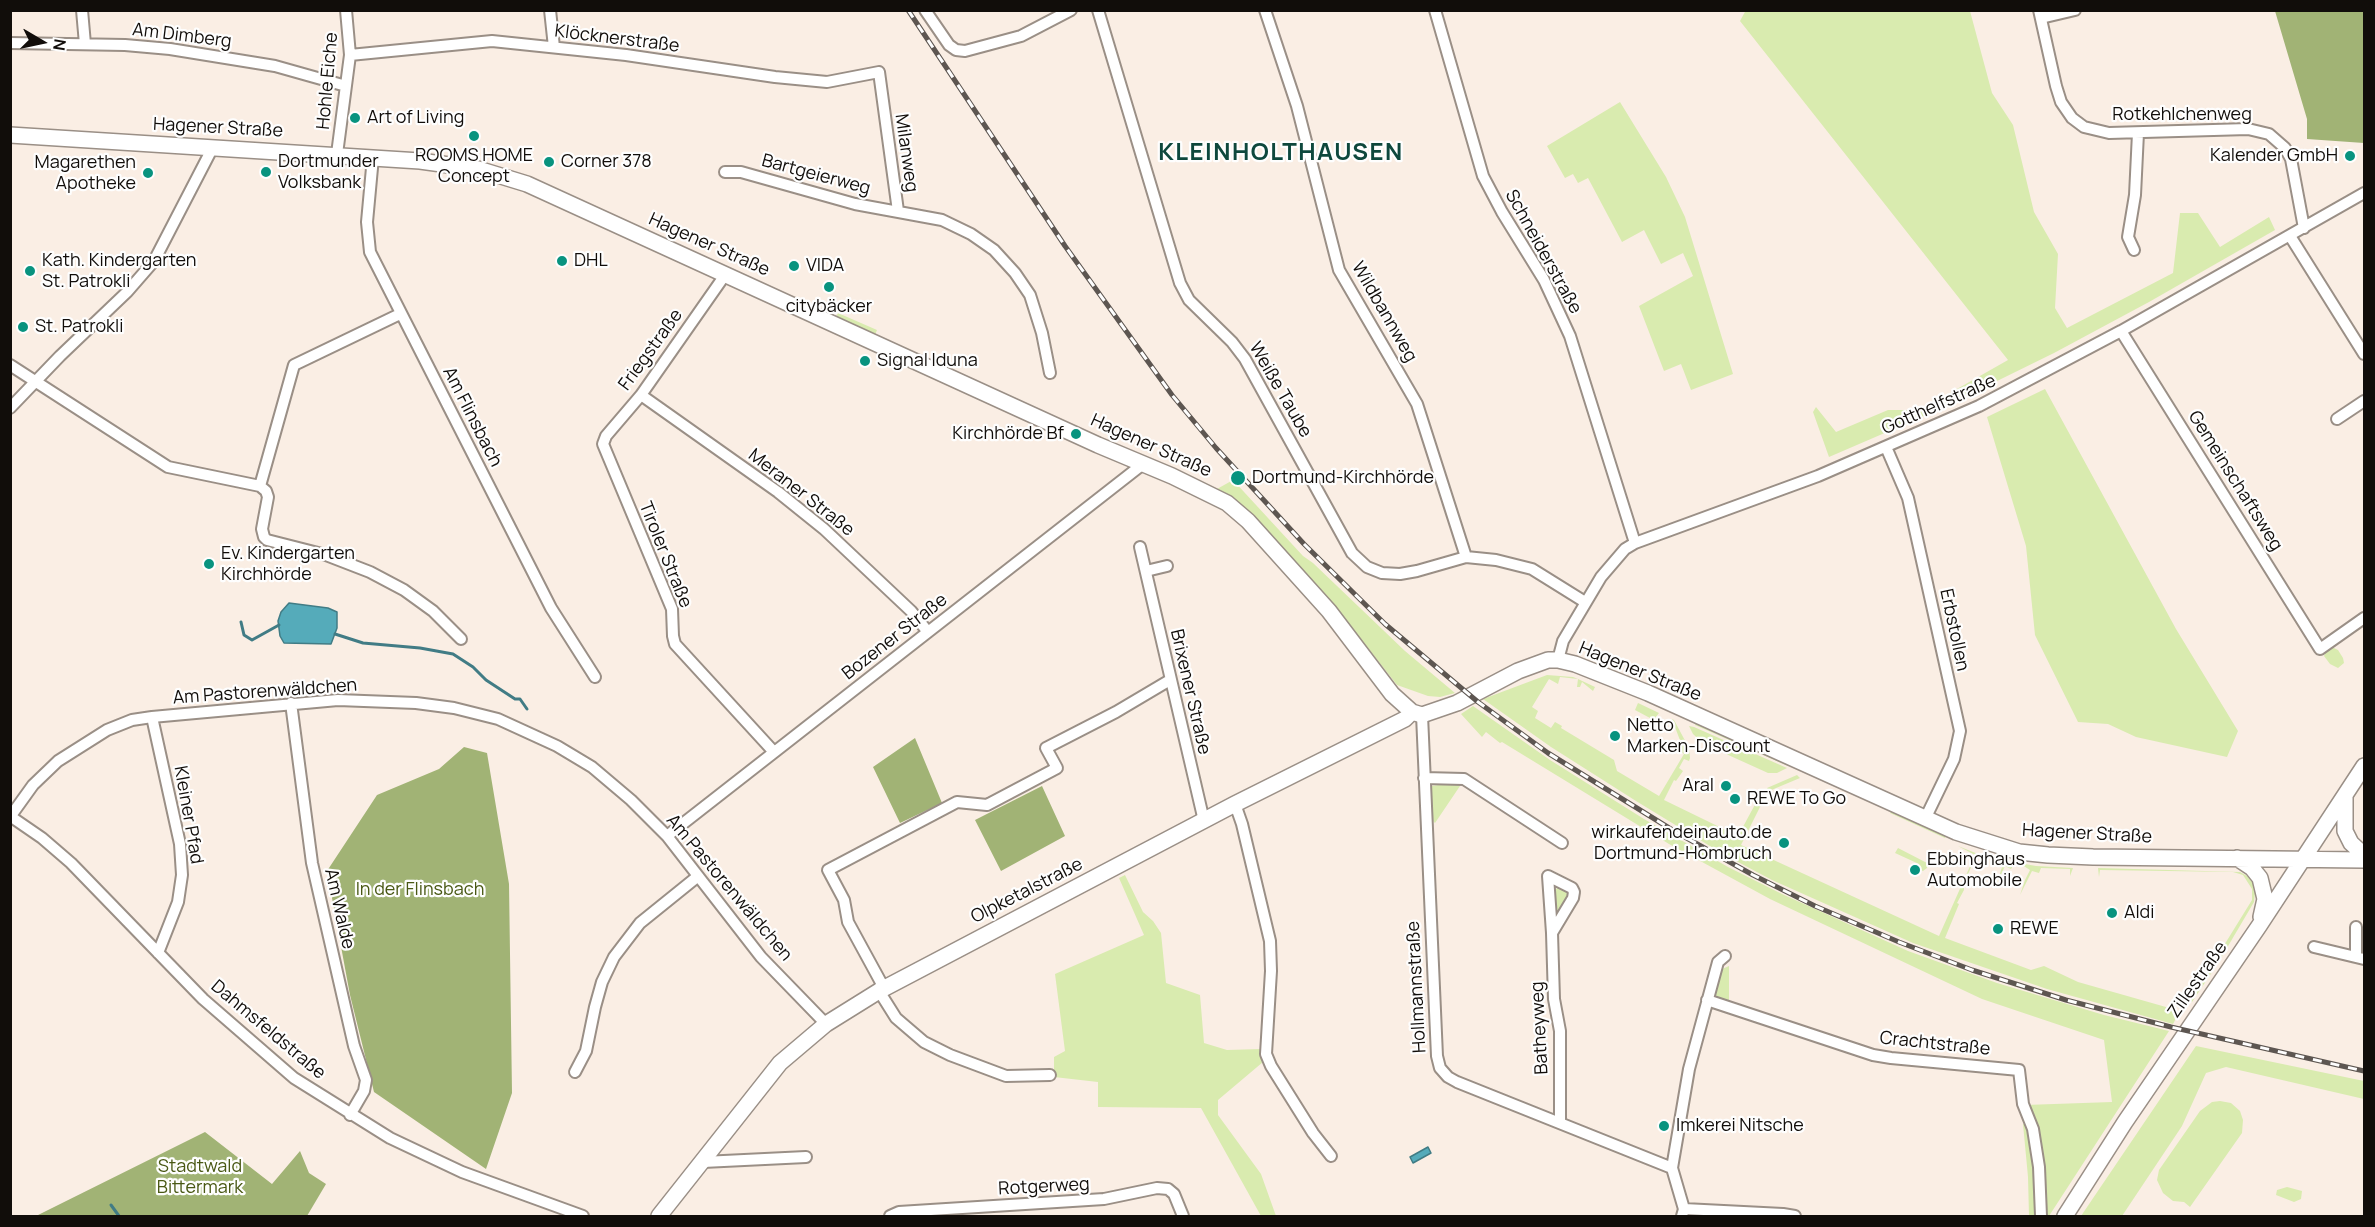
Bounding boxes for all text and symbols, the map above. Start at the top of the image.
north arrow [12,12,72,72]
street label: Am Dimberg [131,19,233,53]
street label: Klöcknerstraße [553,21,681,57]
street label: Hohle Eiche [313,31,343,131]
text: N [48,37,72,52]
street label: Rotkehlchenweg [2112,104,2252,126]
place label: Art of Living [367,107,464,129]
marker: Art of Living [348,111,362,125]
street label: Milanweg [890,112,922,194]
street label: Hagener Straße [152,114,284,142]
marker: ROOMS HOME Concept [467,129,481,143]
district label: KLEINHOLTHAUSEN [1158,139,1404,167]
place label: ROOMS HOME Concept [415,145,533,188]
place label: Kalender GmbH [2210,145,2338,167]
marker: Kalender GmbH [2343,149,2357,163]
street label: Bartgeierweg [759,150,873,200]
place label: Dortmunder Volksbank [278,151,379,194]
place label: Corner 378 [561,151,652,173]
place label: Magarethen Apotheke [35,152,136,195]
marker: Corner 378 [542,155,556,169]
marker: Dortmunder Volksbank [259,165,273,179]
marker: Magarethen Apotheke [141,166,155,180]
street label: Schneiderstraße [1500,186,1586,318]
street label: Hagener Straße [645,209,773,281]
place label: Kath. Kindergarten St. Patrokli [42,250,197,292]
place label: DHL [574,250,608,272]
marker: DHL [555,254,569,268]
place label: VIDA [806,255,844,277]
street label: Wildbannweg [1347,258,1421,366]
marker: VIDA [787,259,801,273]
marker: Kath. Kindergarten St. Patrokli [23,264,37,278]
marker: citybäcker [822,280,836,294]
place label: citybäcker [786,296,872,318]
street label: Friegstraße [614,305,688,395]
place label: St. Patrokli [35,316,123,338]
marker: St. Patrokli [16,320,30,334]
street label: Weiße Taube [1244,338,1316,442]
place label: Signal Iduna [877,350,978,372]
marker: Signal Iduna [858,354,872,368]
street label: Am Flinsbach [438,363,506,471]
street label: Gotthelfstraße [1879,370,1999,440]
street label: Gemeinschaftsweg [2183,407,2287,555]
street label: Hagener Straße [1087,410,1215,482]
place label: Kirchhörde Bf [952,423,1064,445]
marker: Kirchhörde Bf [1069,427,1083,441]
street label: Meraner Straße [744,445,858,541]
place label: Dortmund-Kirchhörde [1252,467,1434,489]
marker: Dortmund-Kirchhörde [1229,469,1247,487]
street label: Tiroler Straße [634,499,696,611]
place label: Ev. Kindergarten Kirchhörde [221,543,355,586]
marker: Ev. Kindergarten Kirchhörde [202,557,216,571]
street label: Erbstollen [1935,587,1973,673]
street label: Bozener Straße [838,589,952,685]
street label: Brixener Straße [1165,627,1215,757]
street label: Hagener Straße [1576,638,1704,706]
street label: Am Pastorenwäldchen [172,675,358,709]
place label: Netto Marken-Discount [1627,715,1771,758]
marker: Netto Marken-Discount [1608,729,1622,743]
street label: Kleiner Pfad [169,764,207,866]
place label: Aral [1682,775,1714,797]
marker: Aral [1719,779,1733,793]
place label: REWE To Go [1747,788,1846,810]
marker: REWE To Go [1728,792,1742,806]
street label: Am Pastorenwäldchen [661,810,797,966]
street label: Hagener Straße [2021,820,2153,848]
place label: wirkaufendeinauto.de Dortmund-Hombruch [1591,822,1772,864]
marker: wirkaufendeinauto.de Dortmund-Hombruch [1777,836,1791,850]
place label: Ebbinghaus Automobile [1927,849,2025,892]
street label: Olpketalstraße [967,854,1087,928]
marker: Ebbinghaus Automobile [1908,863,1922,877]
street label: Am Walde [319,867,359,951]
park label: In der Flinsbach [356,879,484,901]
place label: Aldi [2124,902,2154,924]
marker: Aldi [2105,906,2119,920]
place label: REWE [2010,918,2059,940]
street label: Hollmannstraße [1403,920,1431,1054]
marker: REWE [1991,922,2005,936]
street label: Zillestraße [2164,938,2232,1022]
street label: Dahmsfeldstraße [206,976,330,1084]
street label: Batheyweg [1527,981,1553,1075]
street label: Crachtstraße [1879,1027,1991,1061]
place label: Imkerei Nitsche [1676,1115,1804,1137]
marker: Imkerei Nitsche [1657,1119,1671,1133]
park label: Stadtwald Bittermark [157,1156,243,1198]
street label: Rotgerweg [998,1174,1090,1200]

